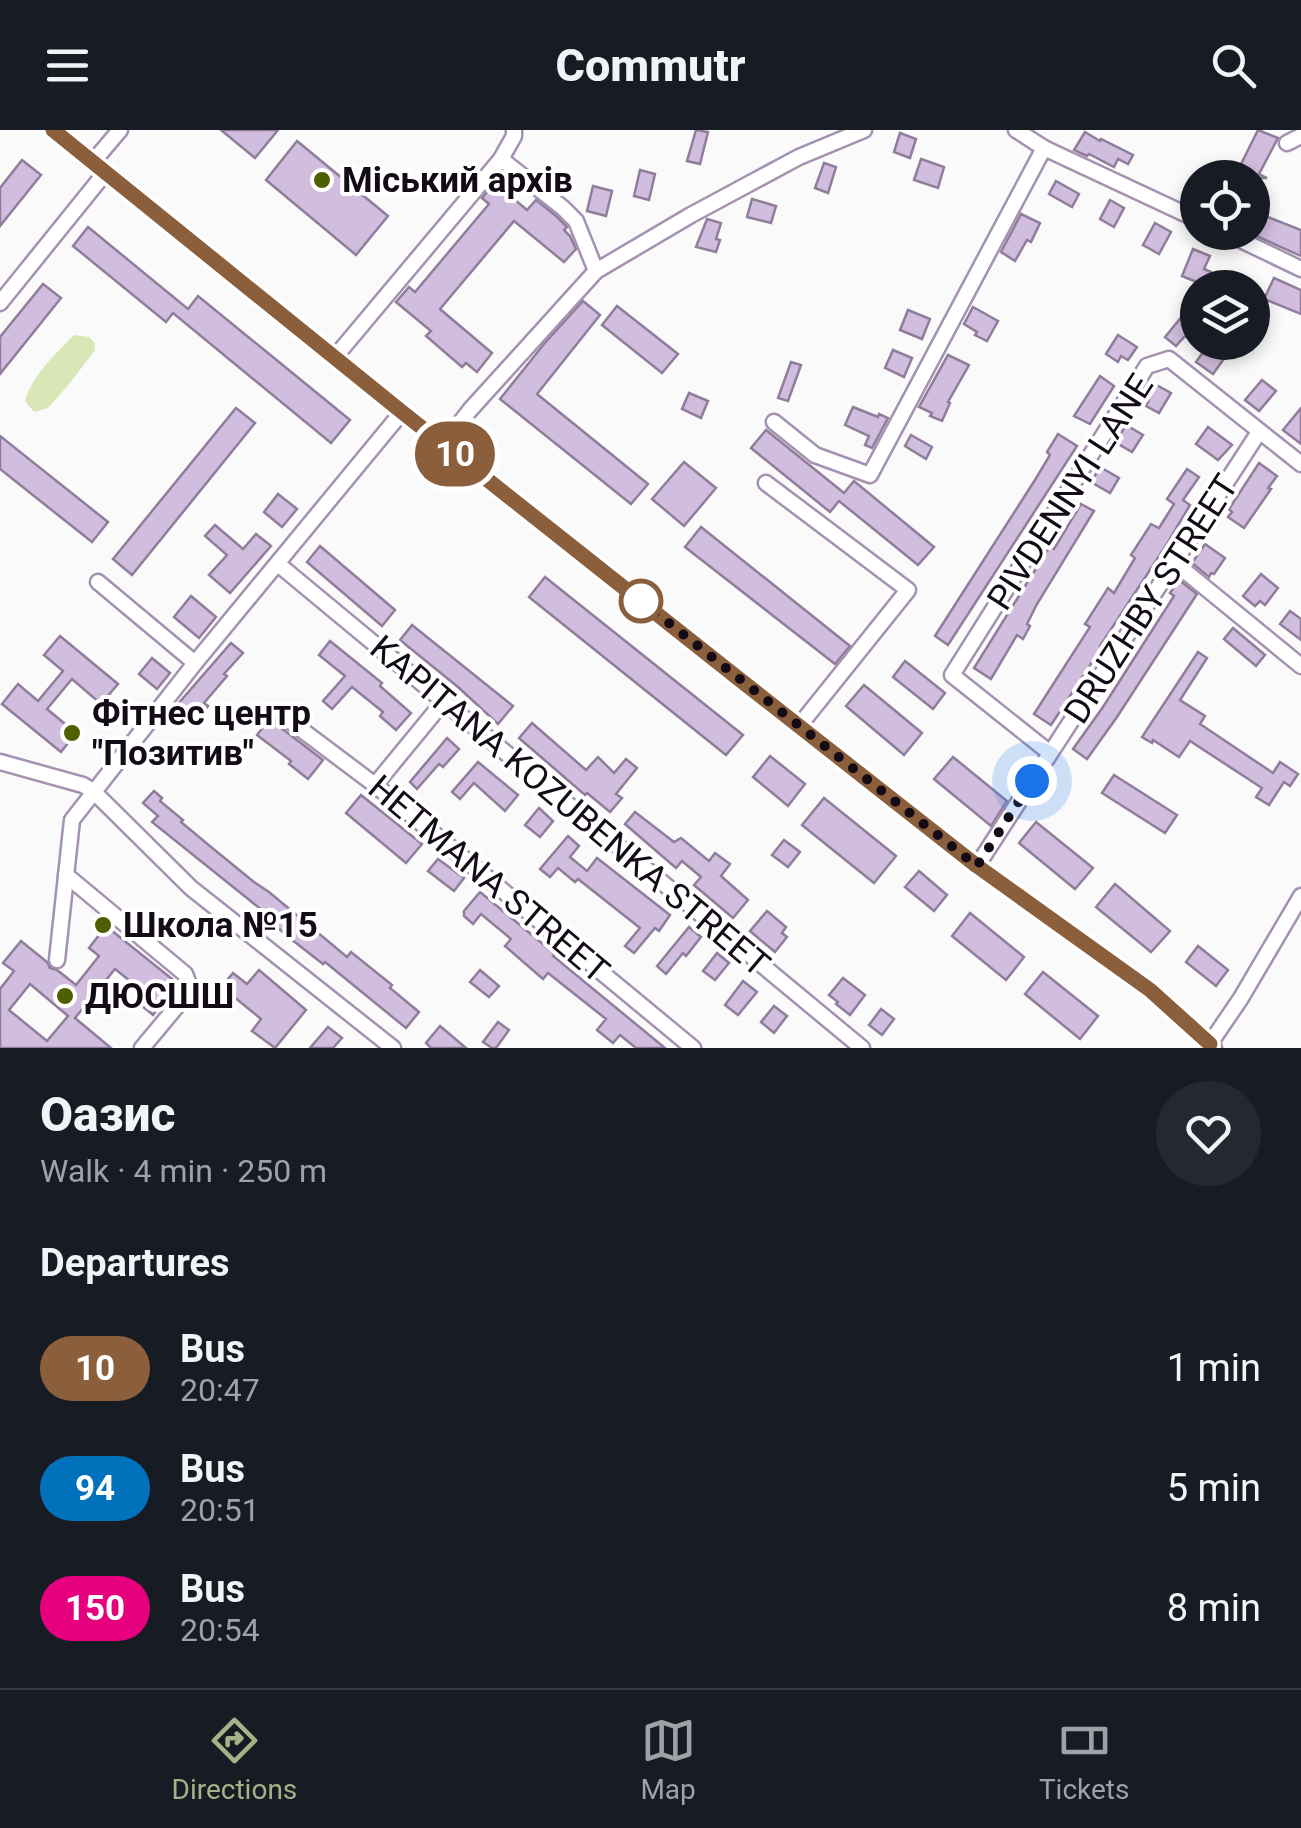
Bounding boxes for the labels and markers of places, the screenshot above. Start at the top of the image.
place label: Міський архів [342,160,573,201]
marker: Міський архів [311,169,333,191]
unlabelled marker [620,580,662,622]
place label: Фітнес центр "Позитив" [92,693,311,774]
marker: Фітнес центр "Позитив" [61,722,83,744]
place label: Школа №15 [123,905,318,946]
marker: Школа №15 [92,914,114,936]
place label: ДЮСШШ [85,976,234,1017]
marker: ДЮСШШ [54,985,76,1007]

